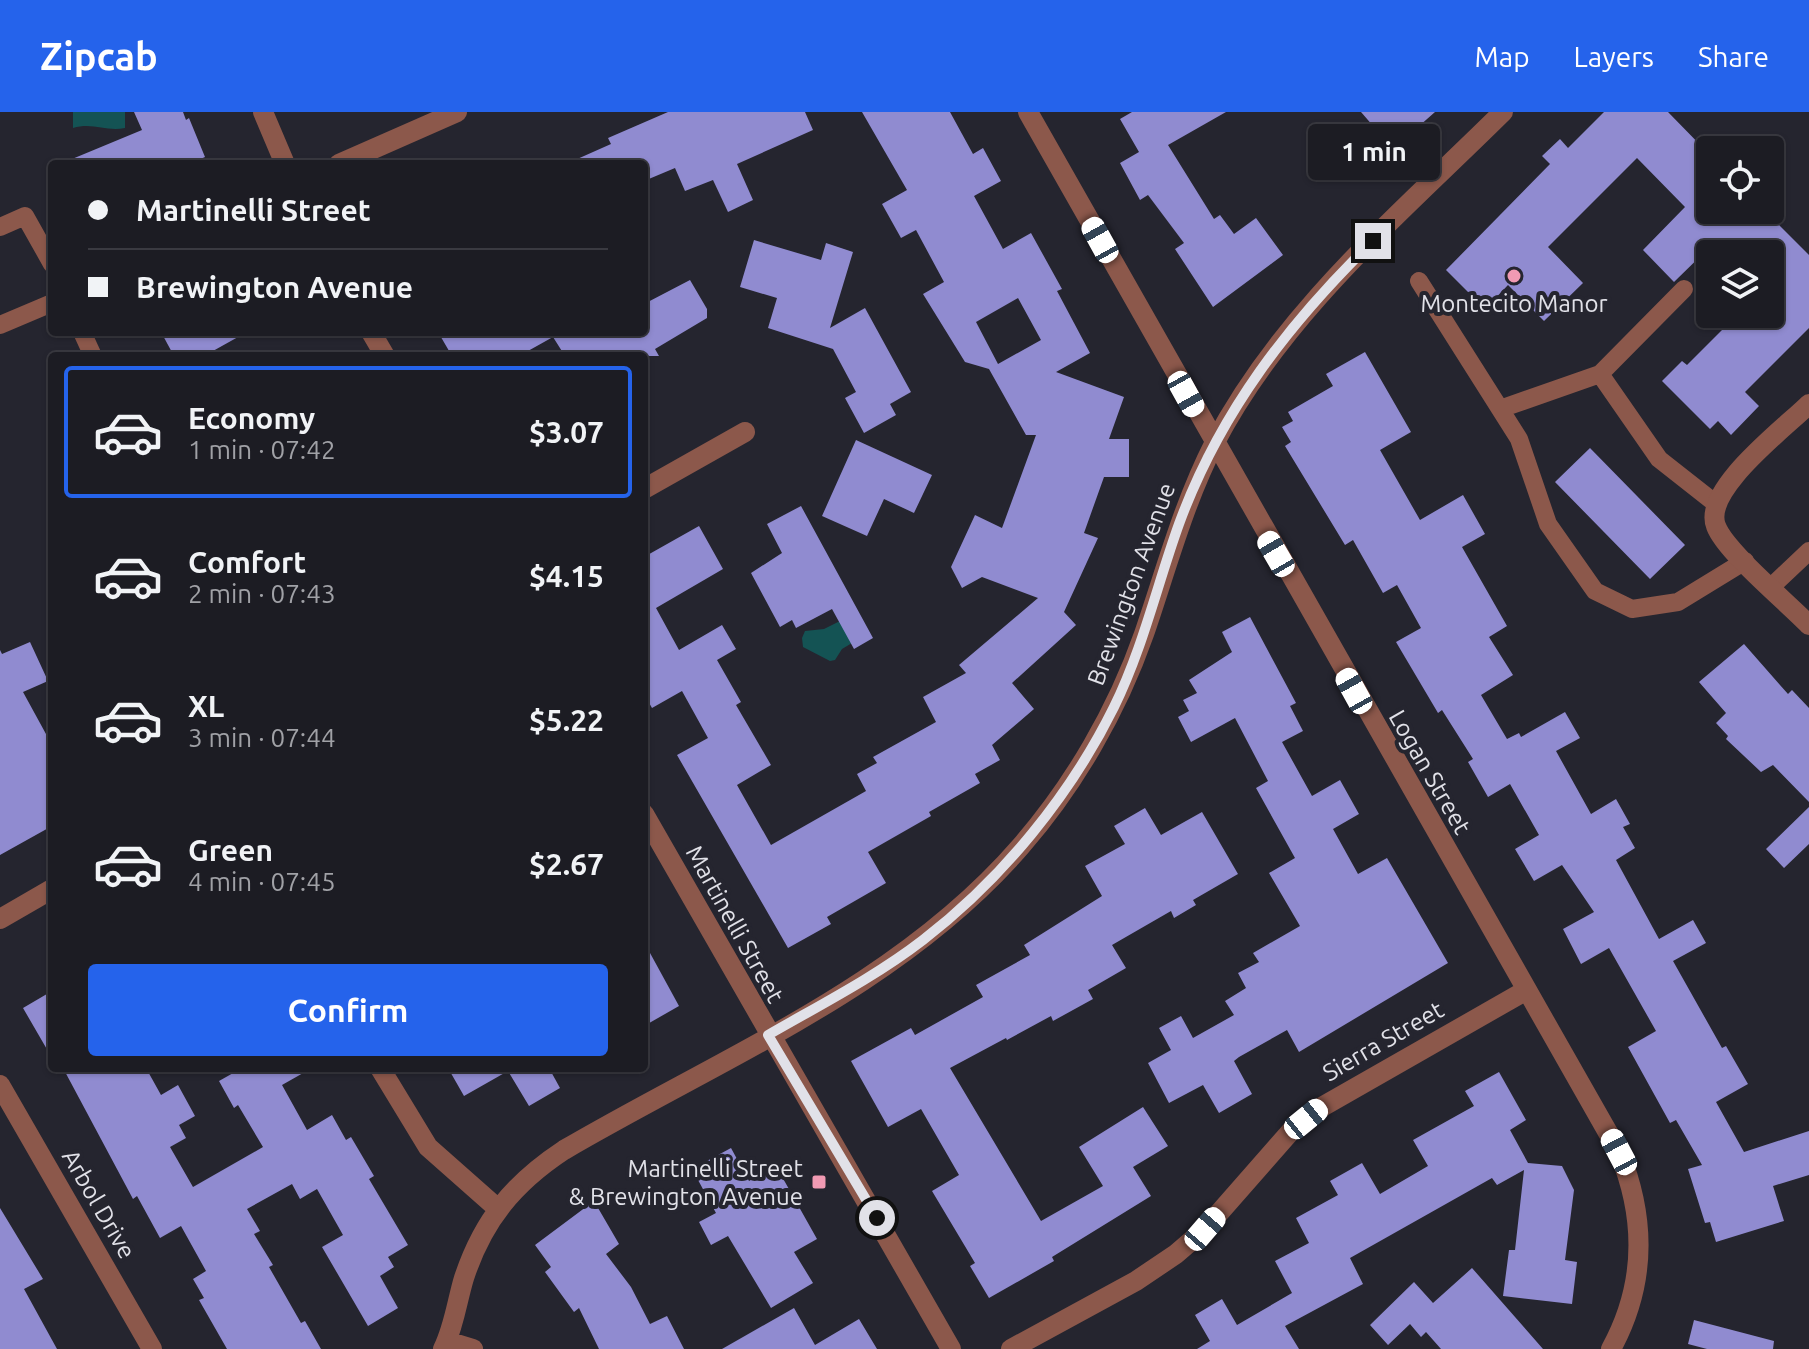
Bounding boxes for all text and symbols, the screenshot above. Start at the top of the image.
text: Zipcab [40,35,158,77]
text: Map [1474,41,1530,72]
text: Layers [1574,41,1654,72]
text: Share [1698,41,1769,72]
callout: 1 min [1307,125,1439,181]
map controls [1696,136,1784,328]
button: locate [1696,136,1784,224]
text: 1 min [1341,137,1407,166]
text: Martinelli Street [136,193,371,227]
car [1078,213,1122,267]
route end [1355,223,1391,259]
button: layers [1696,240,1784,328]
marker: Montecito Manor [1505,267,1523,285]
text: Brewington Avenue [136,270,413,304]
place label: Montecito Manor [1420,290,1608,317]
car [1164,367,1208,421]
icon: car [92,396,164,468]
text: Economy [188,401,315,435]
text: $3.07 [529,415,604,449]
text: 1 min · 07:42 [188,435,336,464]
street label: Brewington Avenue [1082,479,1180,689]
car [1254,527,1298,581]
icon: car [92,540,164,612]
text: Comfort [188,545,306,579]
text: $4.15 [529,559,604,593]
text: 2 min · 07:43 [188,579,336,608]
car [1332,664,1376,718]
icon: car [92,684,164,756]
text: XL [188,689,224,723]
text: $5.22 [529,703,604,737]
street label: Logan Street [1384,705,1477,839]
text: 3 min · 07:44 [188,723,336,752]
icon: car [92,828,164,900]
text: Green [188,833,273,867]
street label: Martinelli Street [681,841,790,1008]
text: $2.67 [529,847,604,881]
text: 4 min · 07:45 [188,867,336,896]
button: Confirm [88,964,608,1056]
street label: Sierra Street [1318,995,1449,1086]
car [1280,1095,1332,1143]
car [1597,1125,1641,1179]
street label: Arbol Drive [57,1145,141,1263]
place label: Martinelli Street & Brewington Avenue [569,1155,804,1210]
marker: Martinelli Street & Brewington Avenue [810,1173,828,1191]
route start [859,1200,895,1236]
car [1180,1203,1230,1255]

